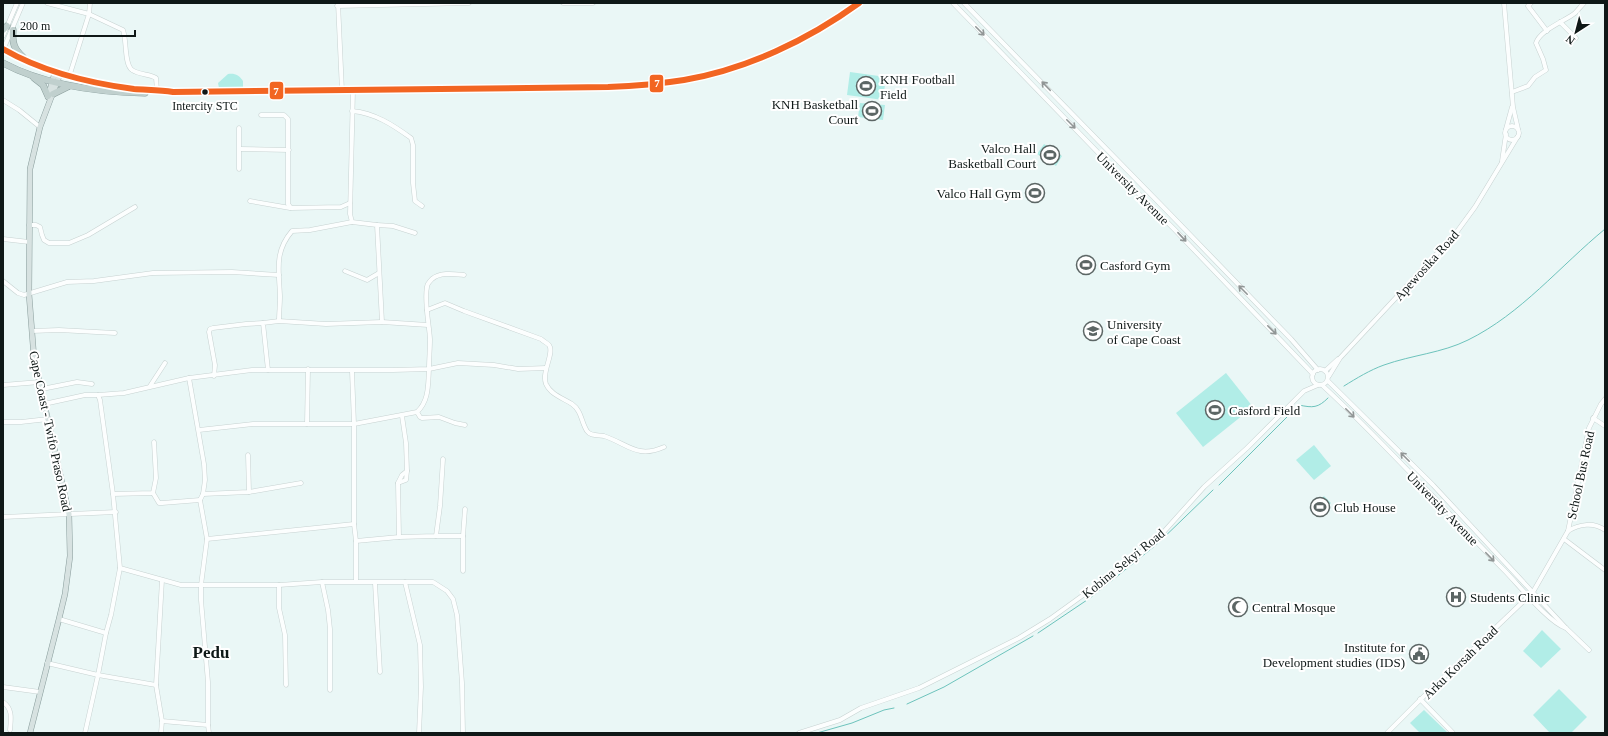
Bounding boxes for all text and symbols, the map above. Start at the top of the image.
scale bar [14,12,135,38]
north arrow [1556,12,1596,52]
text: 200 m [20,19,51,33]
one-way arrow [975,26,985,36]
text: N [1563,33,1577,47]
place label: KNH Football Field [880,72,955,102]
line badge: 7 [649,74,664,93]
sports icon: KNH Football Field [855,75,877,97]
text: 7 [654,77,660,89]
line badge: 7 [269,81,284,100]
one-way arrow [1042,82,1051,92]
text: 7 [273,85,279,97]
marker: Intercity STC [200,87,210,97]
place label: KNH Basketball Court [772,97,858,127]
place label: Intercity STC [172,99,238,113]
sports icon: KNH Basketball Court [861,100,883,122]
one-way arrow [1066,119,1076,129]
place label: Valco Hall Basketball Court [948,141,1036,171]
sports icon: Valco Hall Basketball Court [1039,144,1061,166]
street label: University Avenue [1093,149,1172,228]
sports icon: Valco Hall Gym [1024,182,1046,204]
place label: Valco Hall Gym [937,186,1021,201]
street label: Apewosika Road [1391,227,1462,303]
one-way arrow [1177,231,1186,242]
sports icon: Casford Gym [1075,254,1097,276]
place label: Casford Gym [1100,258,1170,273]
one-way arrow [1238,285,1248,295]
place label: University of Cape Coast [1107,317,1181,347]
school or university icon: University of Cape Coast [1082,320,1104,342]
one-way arrow [1267,325,1277,335]
street label: Cape Coast - Twifo Praso Road [26,349,75,513]
sports icon: Casford Field [1204,399,1226,421]
place label: Casford Field [1229,403,1301,418]
one-way arrow [1345,408,1355,418]
street label: School Bus Road [1564,429,1597,521]
one-way arrow [1400,452,1410,462]
street label: University Avenue [1404,468,1482,549]
sports icon: Club House [1309,496,1331,518]
place label: Club House [1334,500,1396,515]
street label: Kobina Sekyi Road [1079,525,1168,601]
one-way arrow [1485,552,1495,562]
hospital icon: Students Clinic [1445,586,1467,608]
place label: Students Clinic [1470,590,1550,605]
mosque icon: Central Mosque [1227,596,1249,618]
place label: Central Mosque [1252,600,1336,615]
street label: Arku Korsah Road [1420,623,1501,702]
place label: Institute for Development studies (IDS) [1263,640,1406,670]
district label: Pedu [193,643,229,662]
public building icon: Institute for Development studies (IDS) [1408,643,1430,665]

